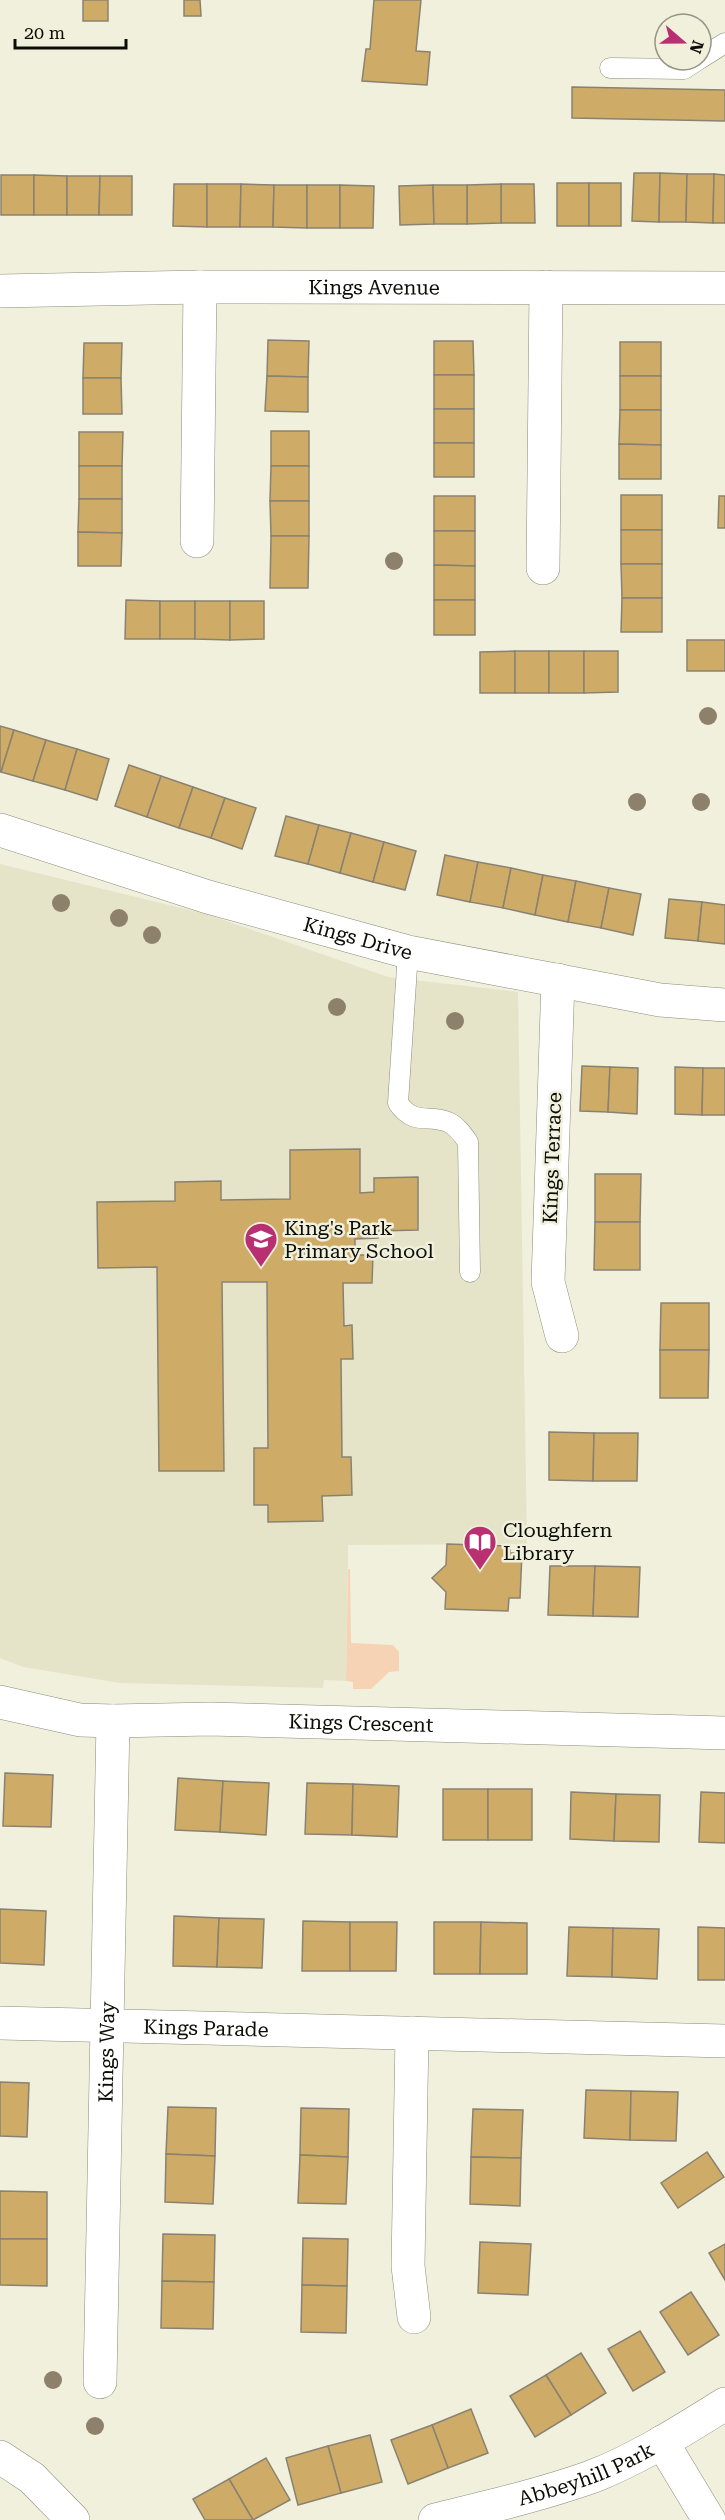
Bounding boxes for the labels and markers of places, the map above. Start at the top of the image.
place label: King's Park Primary School [284,1216,434,1263]
school or university icon: King's Park Primary School [243,1221,279,1268]
place label: Cloughfern Library [503,1518,612,1565]
library icon: Cloughfern Library [462,1524,498,1571]

